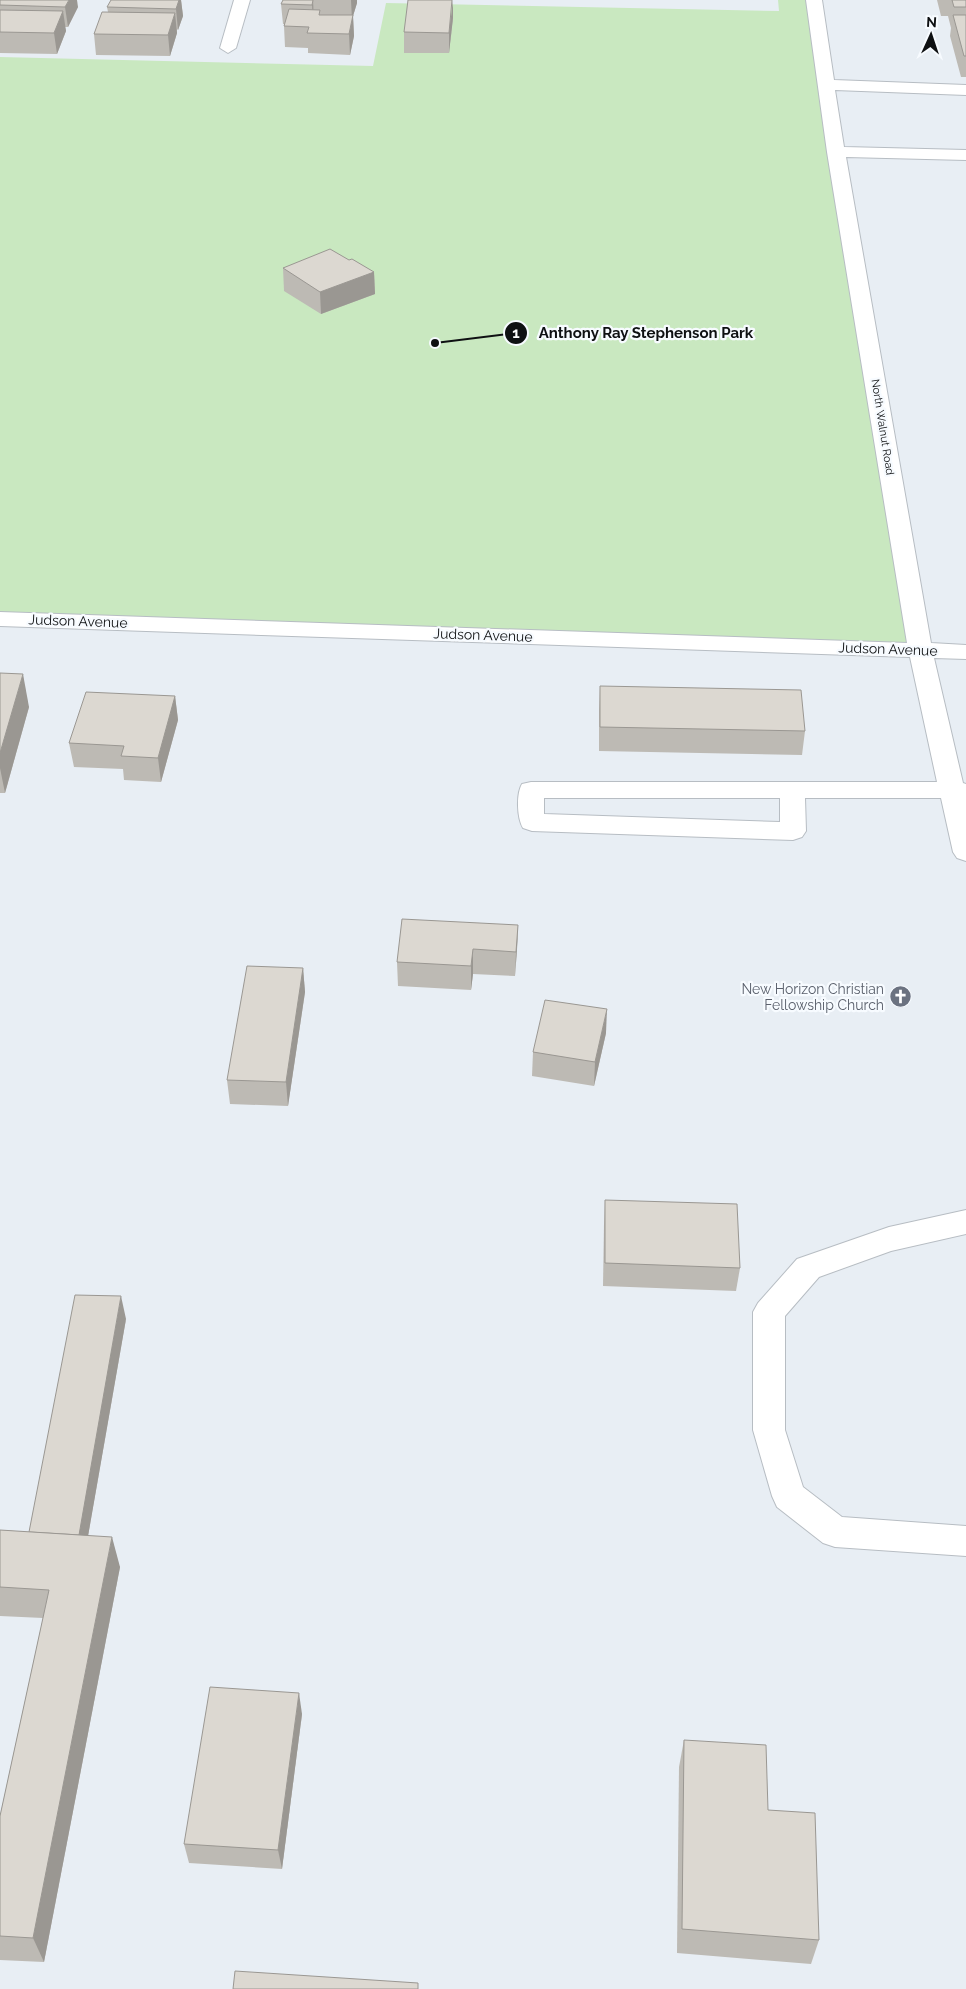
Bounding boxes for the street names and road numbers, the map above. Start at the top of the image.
street label: North Walnut Road [868,378,897,476]
street label: Judson Avenue [28,611,128,631]
street label: Judson Avenue [433,625,533,645]
street label: Judson Avenue [838,639,938,659]

